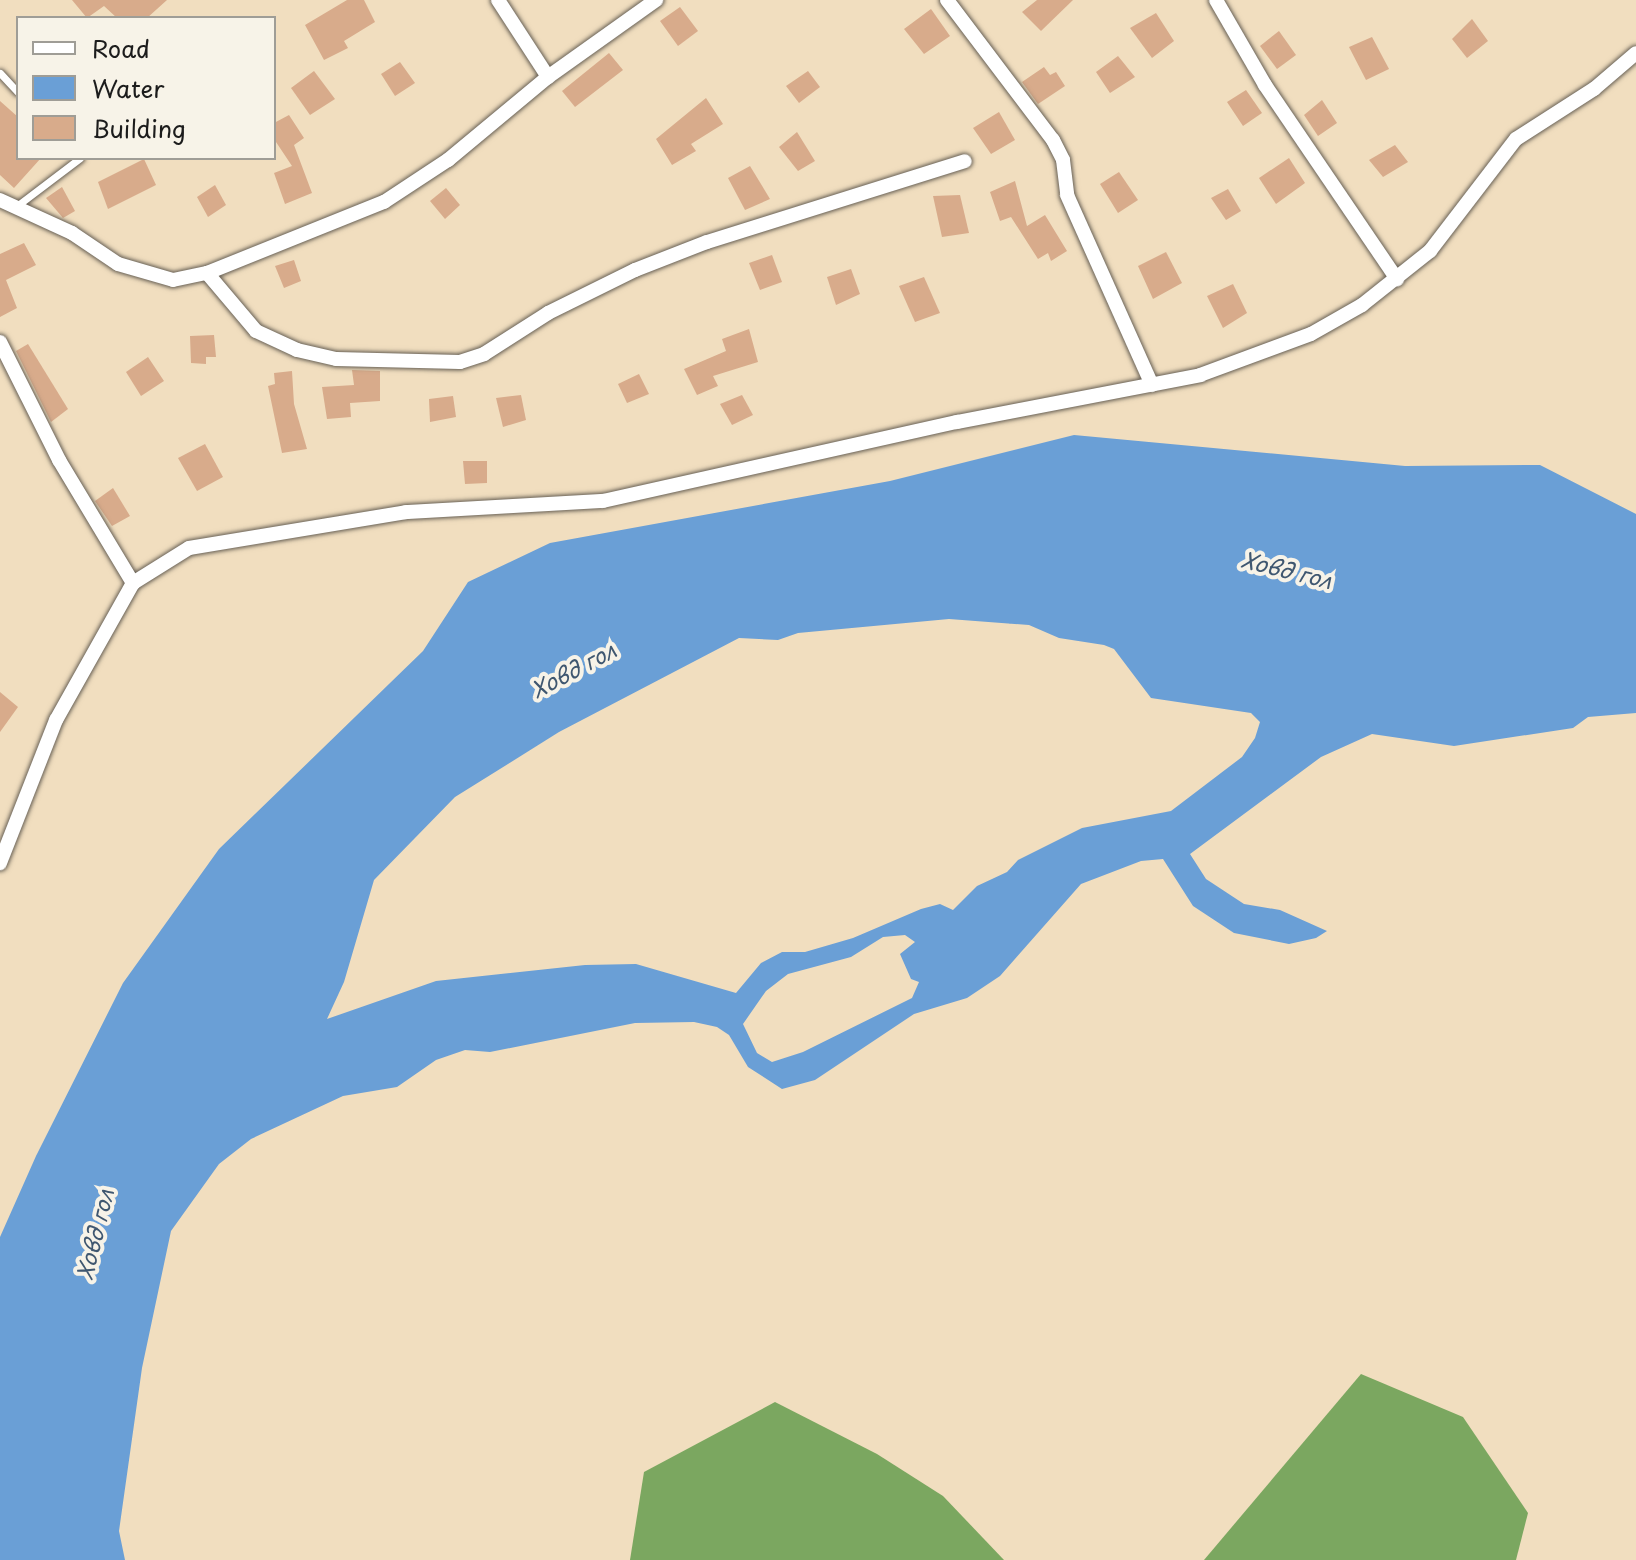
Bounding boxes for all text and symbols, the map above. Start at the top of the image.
legend [16,16,276,160]
text: Road [92,30,150,66]
text: Water [92,70,164,106]
text: Building [92,110,186,146]
water label: Ховд гол [1239,545,1335,593]
water label: Ховд гол [526,636,620,702]
water label: Ховд гол [70,1186,118,1282]

